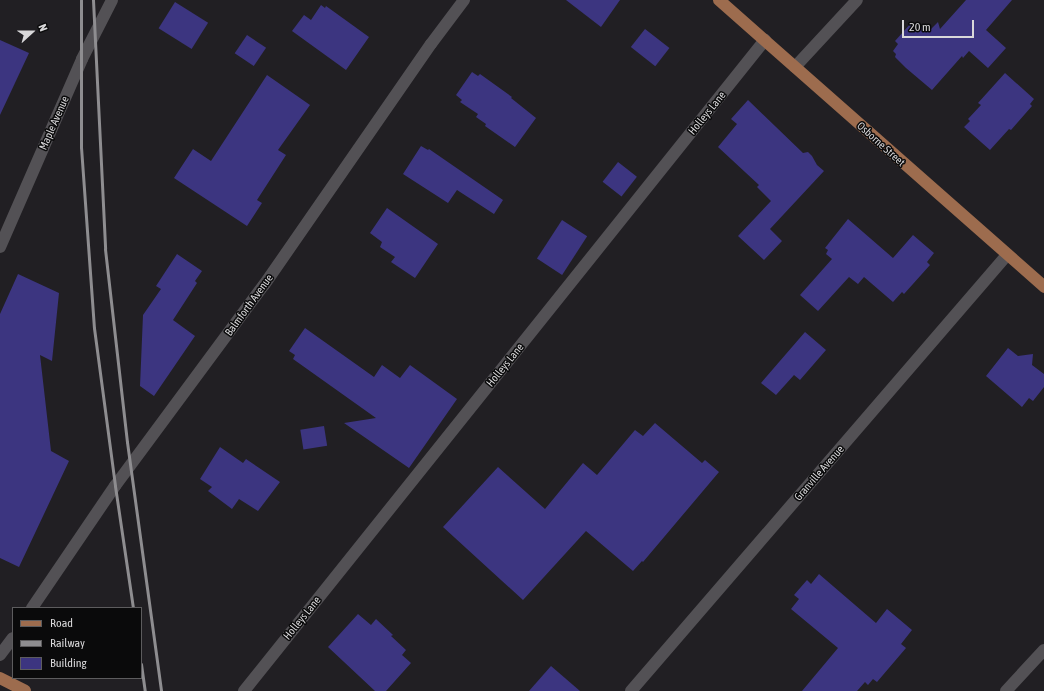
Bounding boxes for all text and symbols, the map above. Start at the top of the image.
north arrow [12,12,52,52]
scale bar [904,12,976,38]
text: 20 m [909,20,931,34]
text: N [36,23,50,33]
street label: Holleys Lane [686,89,728,137]
street label: Maple Avenue [36,94,72,152]
street label: Osborne Street [854,119,908,169]
street label: Balmforth Avenue [222,272,276,338]
street label: Holleys Lane [484,341,526,389]
street label: Granville Avenue [791,443,847,503]
street label: Holleys Lane [281,594,323,642]
legend [12,607,142,679]
text: Road [50,616,73,630]
text: Railway [50,636,85,650]
text: Building [50,656,87,670]

